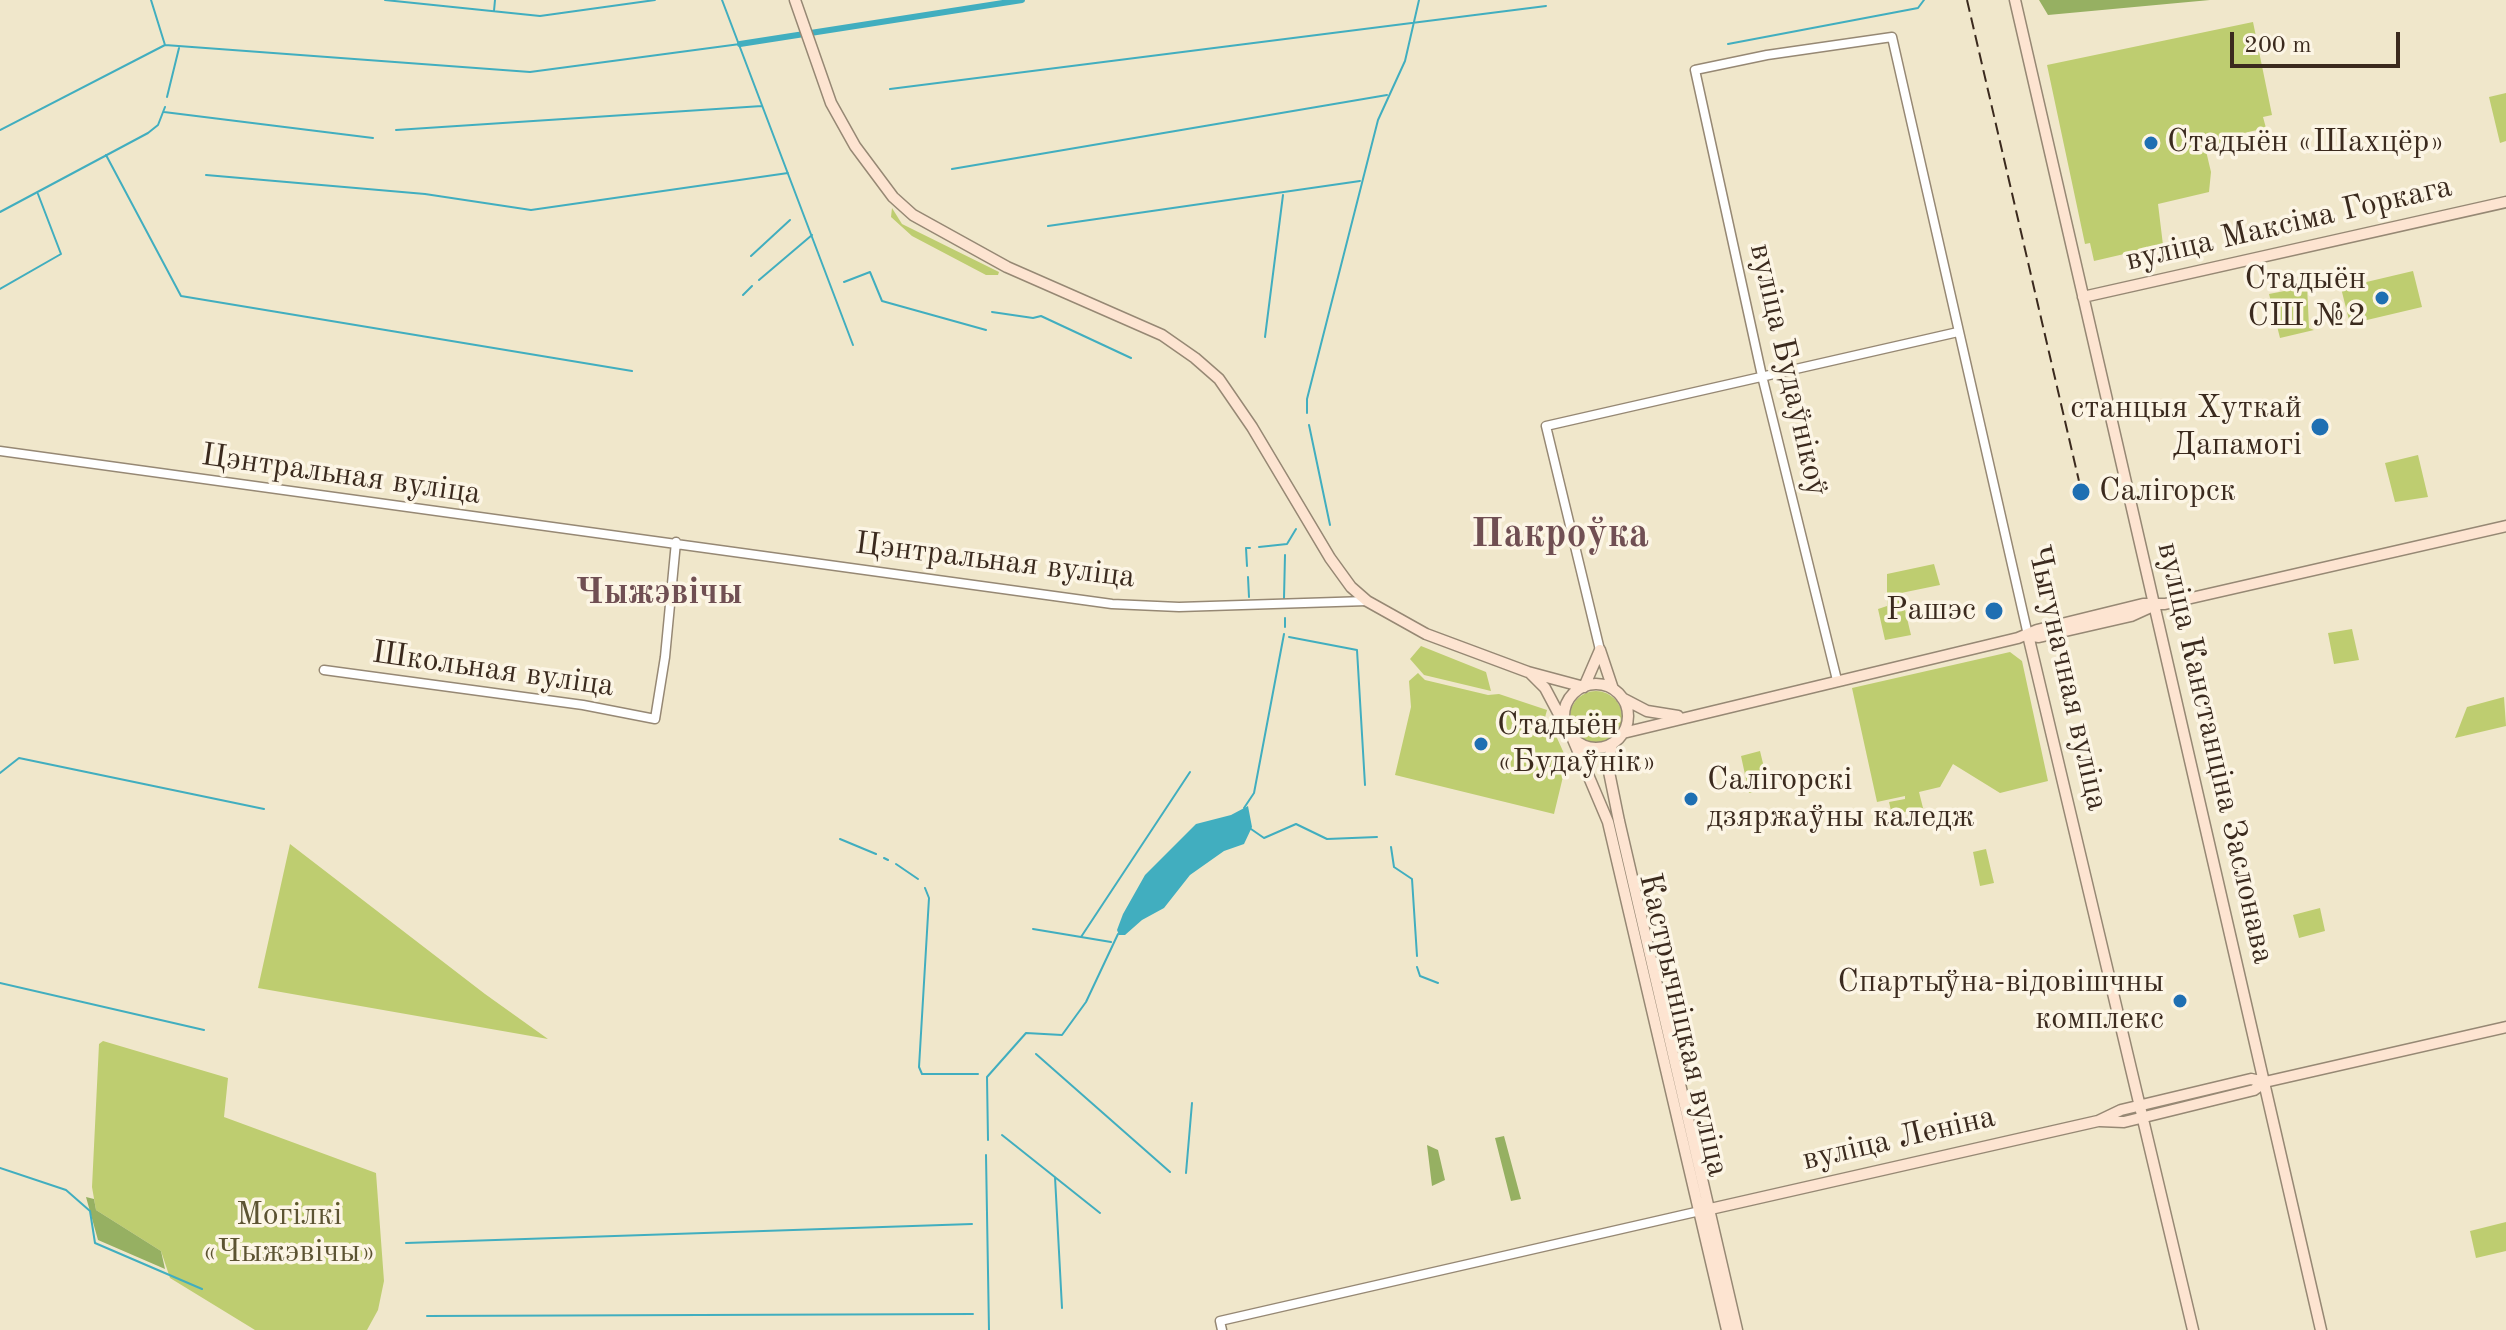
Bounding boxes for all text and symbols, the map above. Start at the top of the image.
scale bar [2234,16,2404,66]
text: 200 m [2244,34,2312,58]
place label: Стадыён «Шахцёр» [2167,124,2445,162]
marker: Стадыён «Шахцёр» [2142,134,2160,152]
street label: вуліца Максіма Горкага [2122,168,2456,280]
street label: вуліца Будаўнікоў [1740,240,1836,500]
place label: Стадыён СШ №2 [2245,261,2366,336]
marker: Стадыён СШ №2 [2373,289,2391,307]
place label: станцыя Хуткай Дапамогі [2070,390,2302,465]
marker: станцыя Хуткай Дапамогі [2309,416,2331,438]
street label: Цэнтральная вуліца [199,436,483,514]
place label: Салігорск [2099,473,2236,511]
marker: Салігорск [2070,481,2092,503]
district label: Пакроўка [1471,512,1649,560]
street label: Цэнтральная вуліца [853,525,1137,597]
street label: вуліца Канстанціна Заслонава [2148,539,2282,967]
street label: Чыгуначная вуліца [2018,542,2116,814]
district label: Чыжэвічы [575,572,743,616]
place label: Рашэс [1886,592,1976,630]
marker: Рашэс [1983,600,2005,622]
street label: Школьная вуліца [369,634,617,706]
place label: Стадыён «Будаўнік» [1497,707,1657,782]
marker: Стадыён «Будаўнік» [1472,735,1490,753]
place label: Салігорскі дзяржаўны каледж [1707,762,1975,837]
marker: Салігорскі дзяржаўны каледж [1682,790,1700,808]
street label: Кастрычніцкая вуліца [1629,870,1737,1180]
place label: Спартыўна-відовішчны комплекс [1838,964,2164,1039]
marker: Спартыўна-відовішчны комплекс [2171,992,2189,1010]
street label: вуліца Леніна [1799,1098,1999,1180]
park label: Могілкі «Чыжэвічы» [202,1197,376,1272]

